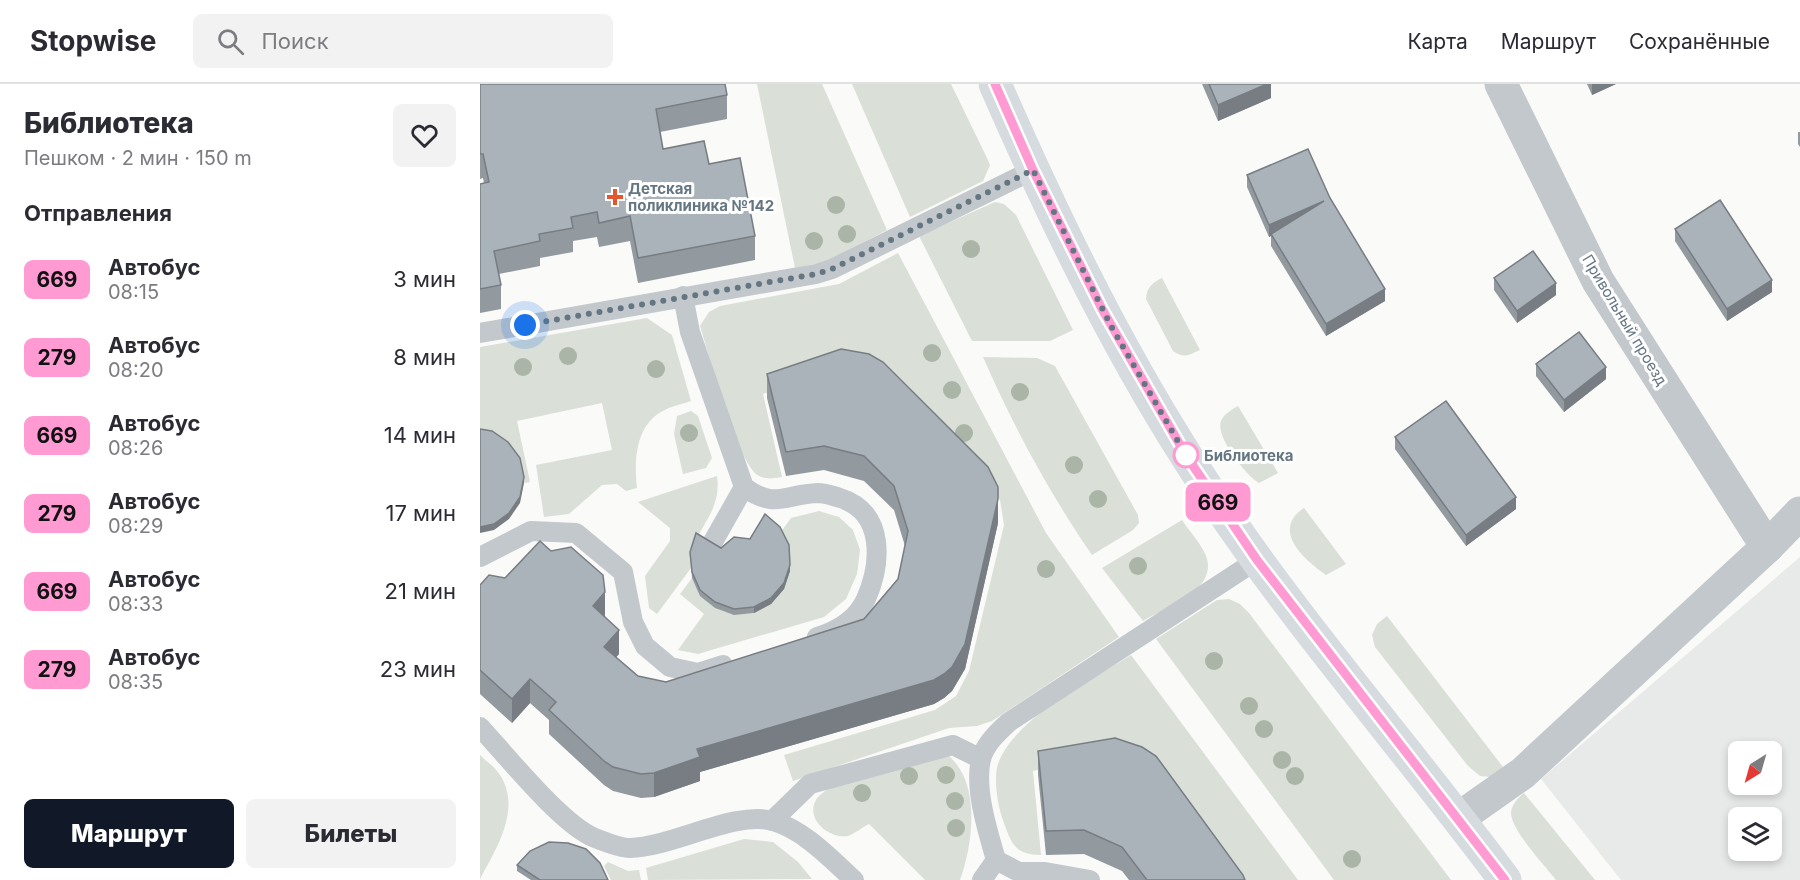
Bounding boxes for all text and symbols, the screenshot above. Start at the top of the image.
search box [193,14,613,68]
text: Stopwise [30,24,157,58]
icon: search [214,25,247,58]
text: Поиск [262,28,329,54]
text: Карта [1407,29,1468,54]
text: Маршрут [1501,29,1596,54]
text: Сохранённые [1629,29,1770,54]
button: heart [393,104,456,167]
text: Библиотека [24,106,194,140]
text: Пешком · 2 мин · 150 m [24,146,252,170]
place label: Детская поликлиника №142 [628,179,774,215]
marker: Детская поликлиника №142 [606,188,624,206]
text: Отправления [24,200,172,226]
street label: Привольный проезд [1578,251,1672,389]
text: Автобус [108,254,201,280]
text: 3 мин [393,266,456,292]
text: 669 [37,267,77,292]
text: 08:15 [108,280,159,304]
your location [510,310,540,340]
text: Автобус [108,332,201,358]
text: 8 мин [393,344,456,370]
text: 279 [38,345,76,370]
text: 08:20 [108,358,164,382]
text: Автобус [108,410,201,436]
text: 14 мин [384,422,456,448]
text: 669 [37,423,77,448]
text: 08:26 [108,436,163,460]
marker: Библиотека [1173,442,1199,468]
place label: Библиотека [1204,446,1293,465]
line badge: 669 [1184,482,1252,522]
text: Автобус [108,488,201,514]
text: 669 [1198,490,1238,515]
text: 17 мин [385,500,456,526]
text: 279 [38,501,76,526]
text: 08:29 [108,514,163,538]
text: Автобус [108,566,201,592]
text: 21 мин [384,578,456,604]
text: 669 [37,579,77,604]
text: 08:33 [108,592,163,616]
text: Автобус [108,644,201,670]
text: 23 мин [380,656,456,682]
text: 279 [38,657,76,682]
text: 08:35 [108,670,163,694]
north arrow [1728,741,1782,795]
map controls [1728,741,1782,861]
button: Маршрут [24,799,234,868]
button: Билеты [246,799,456,868]
button: layers [1728,807,1782,861]

